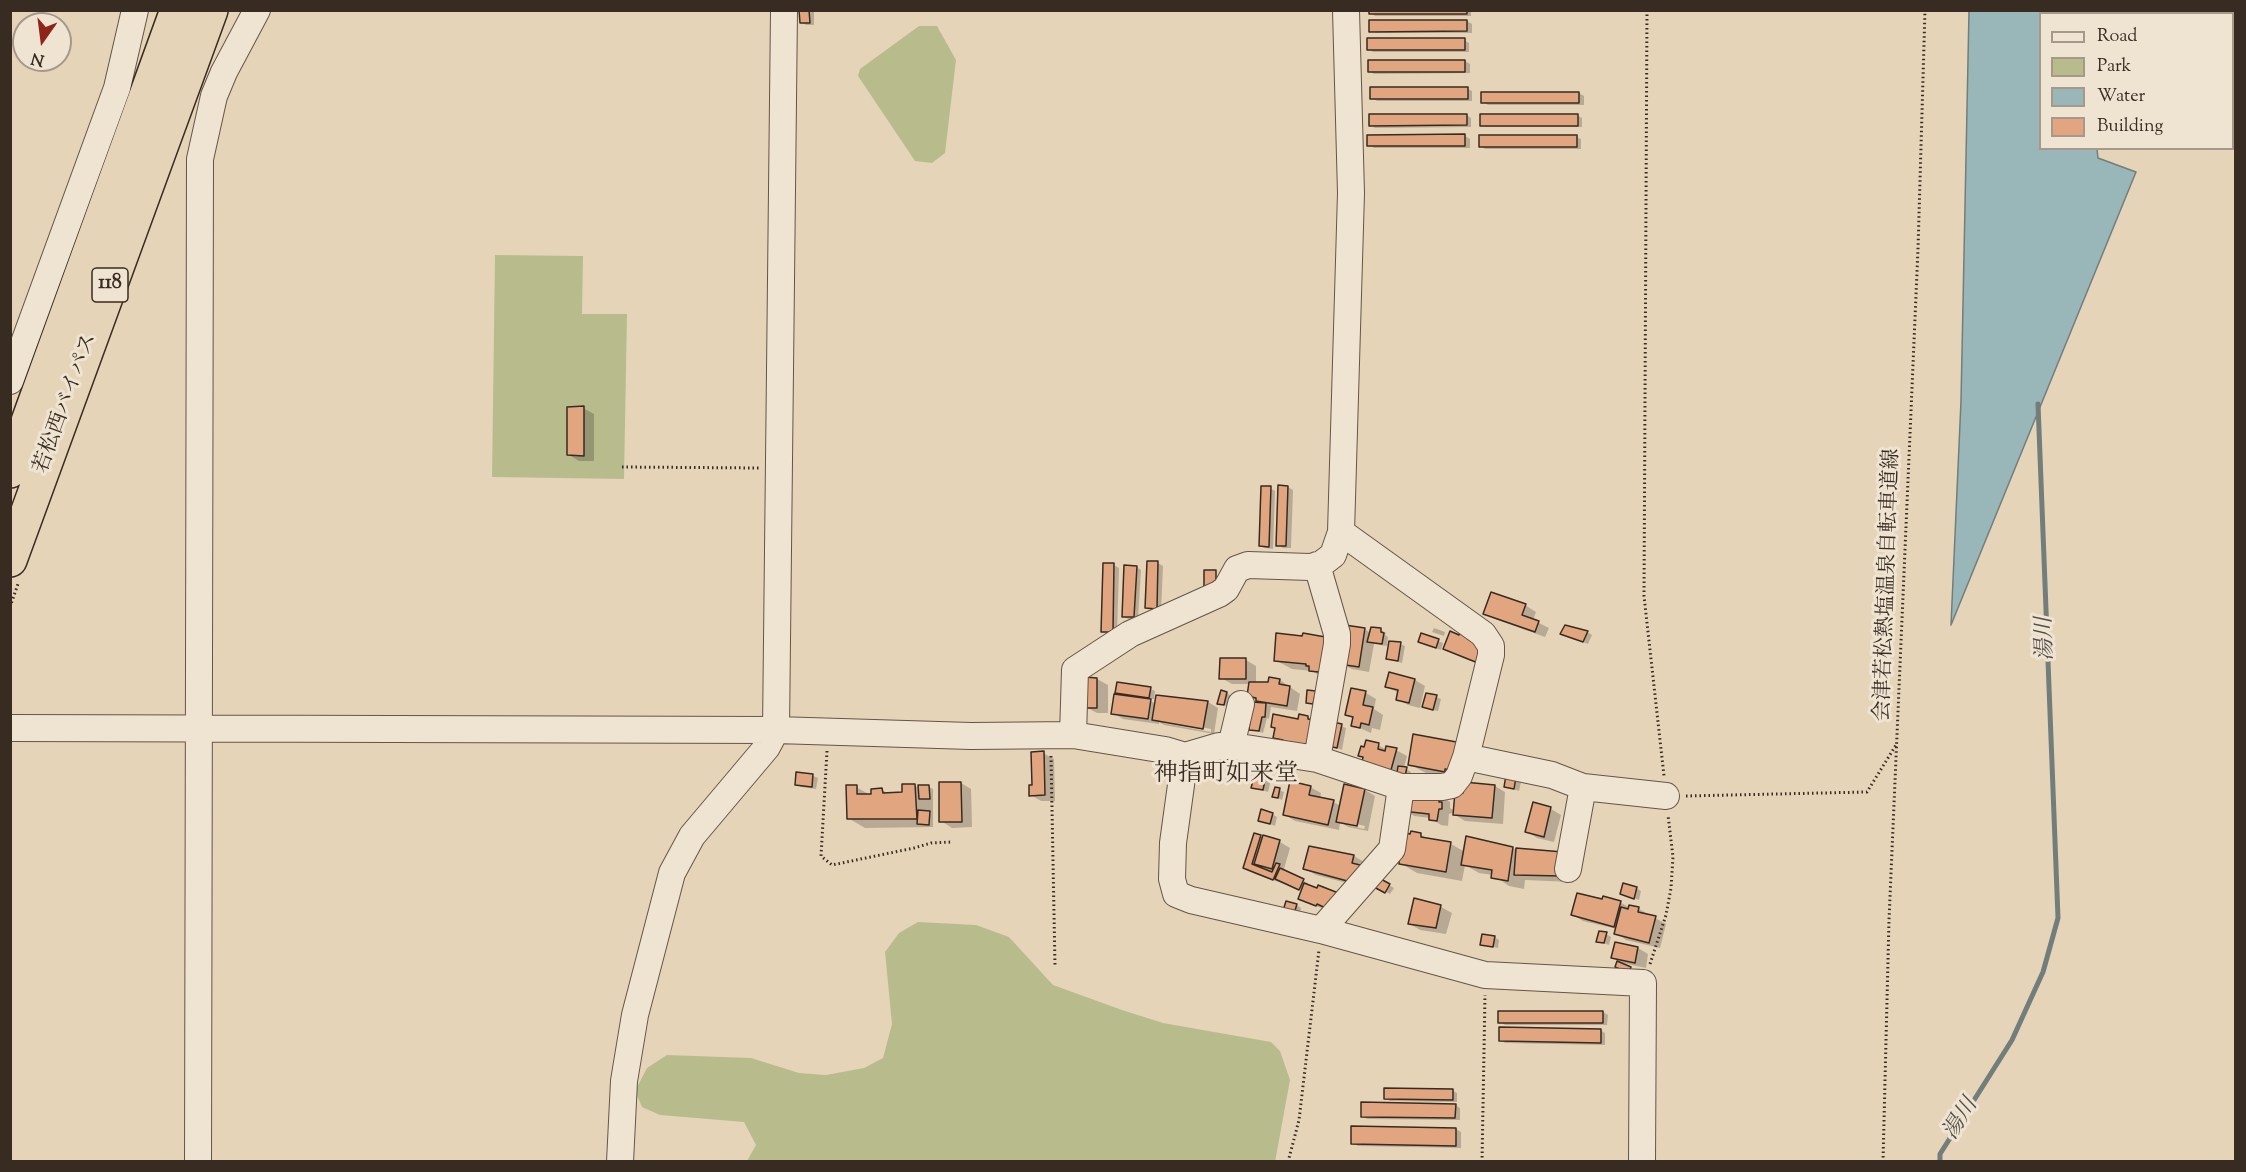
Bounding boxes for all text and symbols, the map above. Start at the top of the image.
north arrow [12,12,72,72]
legend [2039,12,2234,150]
text: Road [2097,24,2137,50]
text: N [29,45,47,71]
text: Park [2097,54,2131,80]
text: Water [2097,84,2145,110]
text: Building [2097,114,2163,140]
road number: 118 [92,268,128,302]
street label: 若松西バイパス [30,331,104,477]
street label: 会津若松熱塩温泉自転車道線 [1872,448,1906,722]
water label: 湯川 [2033,617,2061,661]
district label: 神指町如来堂 [1154,762,1298,790]
water label: 湯川 [1939,1094,1985,1146]

